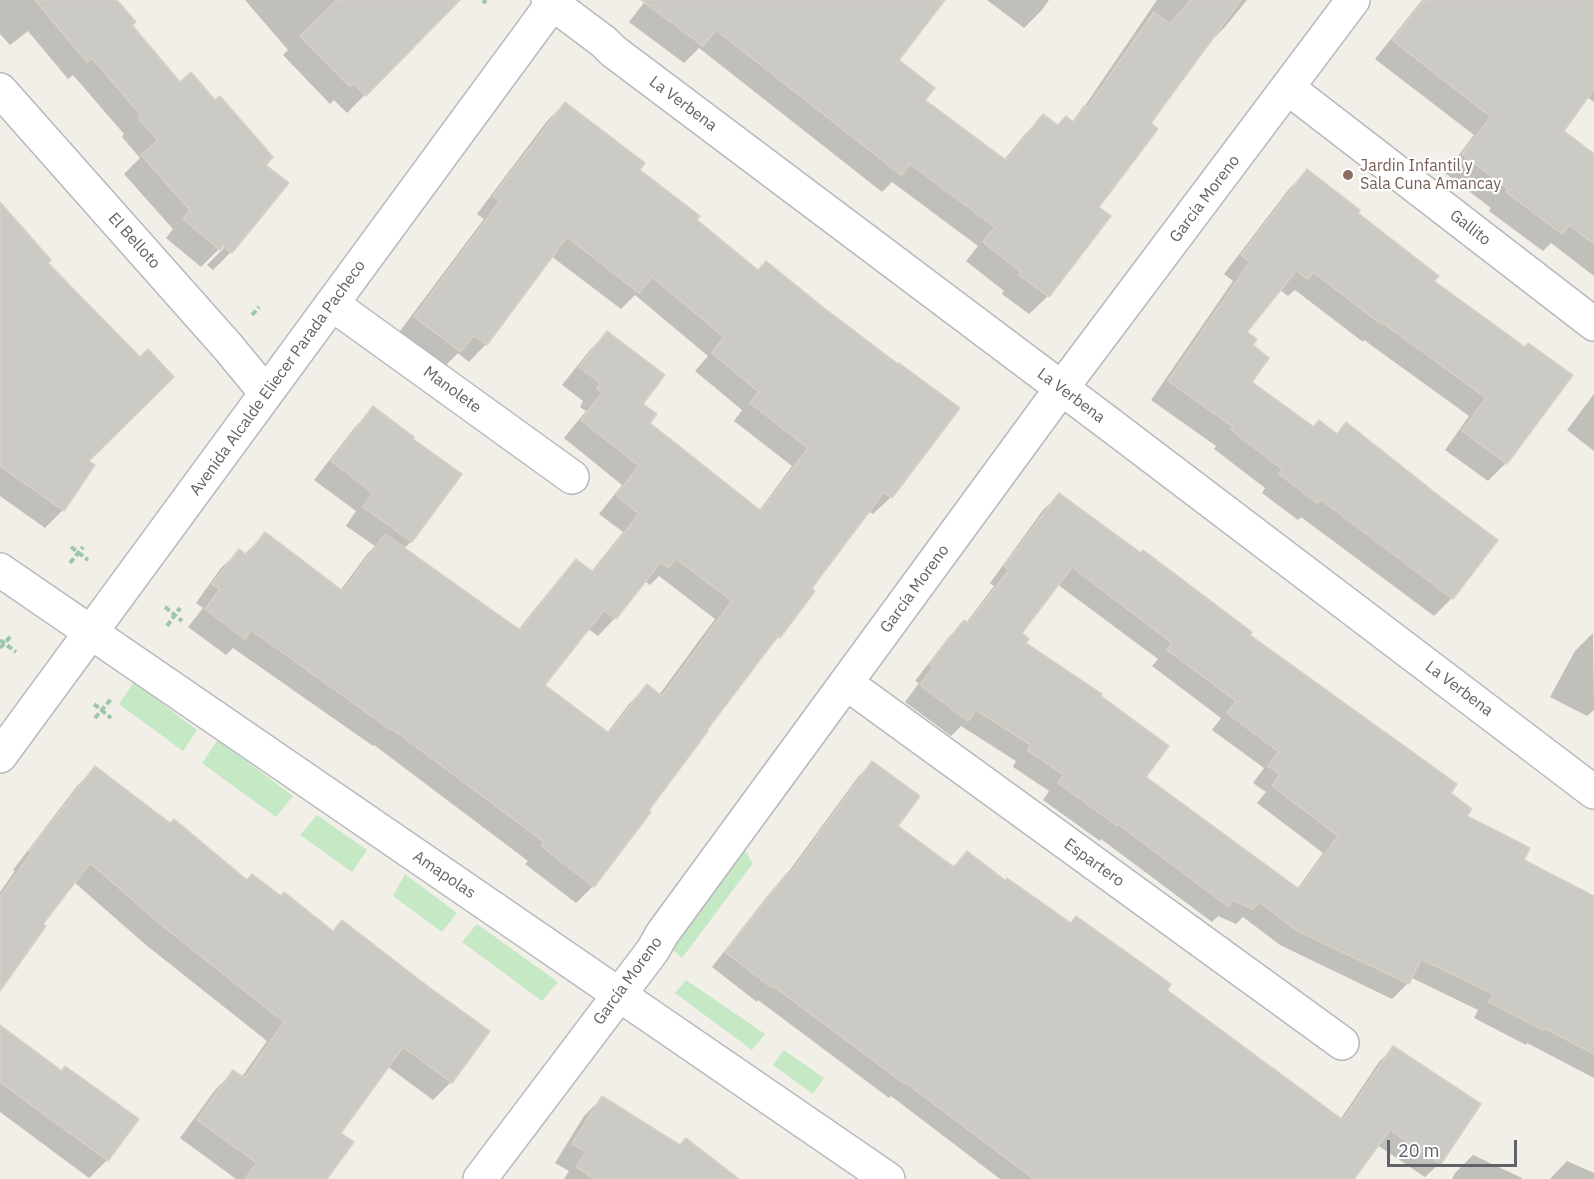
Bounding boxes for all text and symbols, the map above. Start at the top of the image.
street label: La Verbena [645,72,721,136]
street label: García Moreno [1166,152,1244,246]
place label: Jardin Infantil y Sala Cuna Amancay [1360,156,1501,194]
marker: Jardin Infantil y Sala Cuna Amancay [1341,168,1355,182]
street label: Gallito [1446,206,1494,250]
street label: El Belloto [104,209,164,273]
street label: Avenida Alcalde Eliecer Parada Pacheco [186,257,370,499]
street label: Manolete [419,363,485,417]
street label: La Verbena [1033,364,1109,428]
street label: García Moreno [877,541,953,637]
street label: La Verbena [1421,657,1497,721]
street label: Espartero [1060,835,1128,891]
street label: Amapolas [409,847,479,903]
street label: García Moreno [590,933,666,1029]
scale bar [1390,1128,1520,1166]
text: 20 m [1398,1139,1440,1162]

